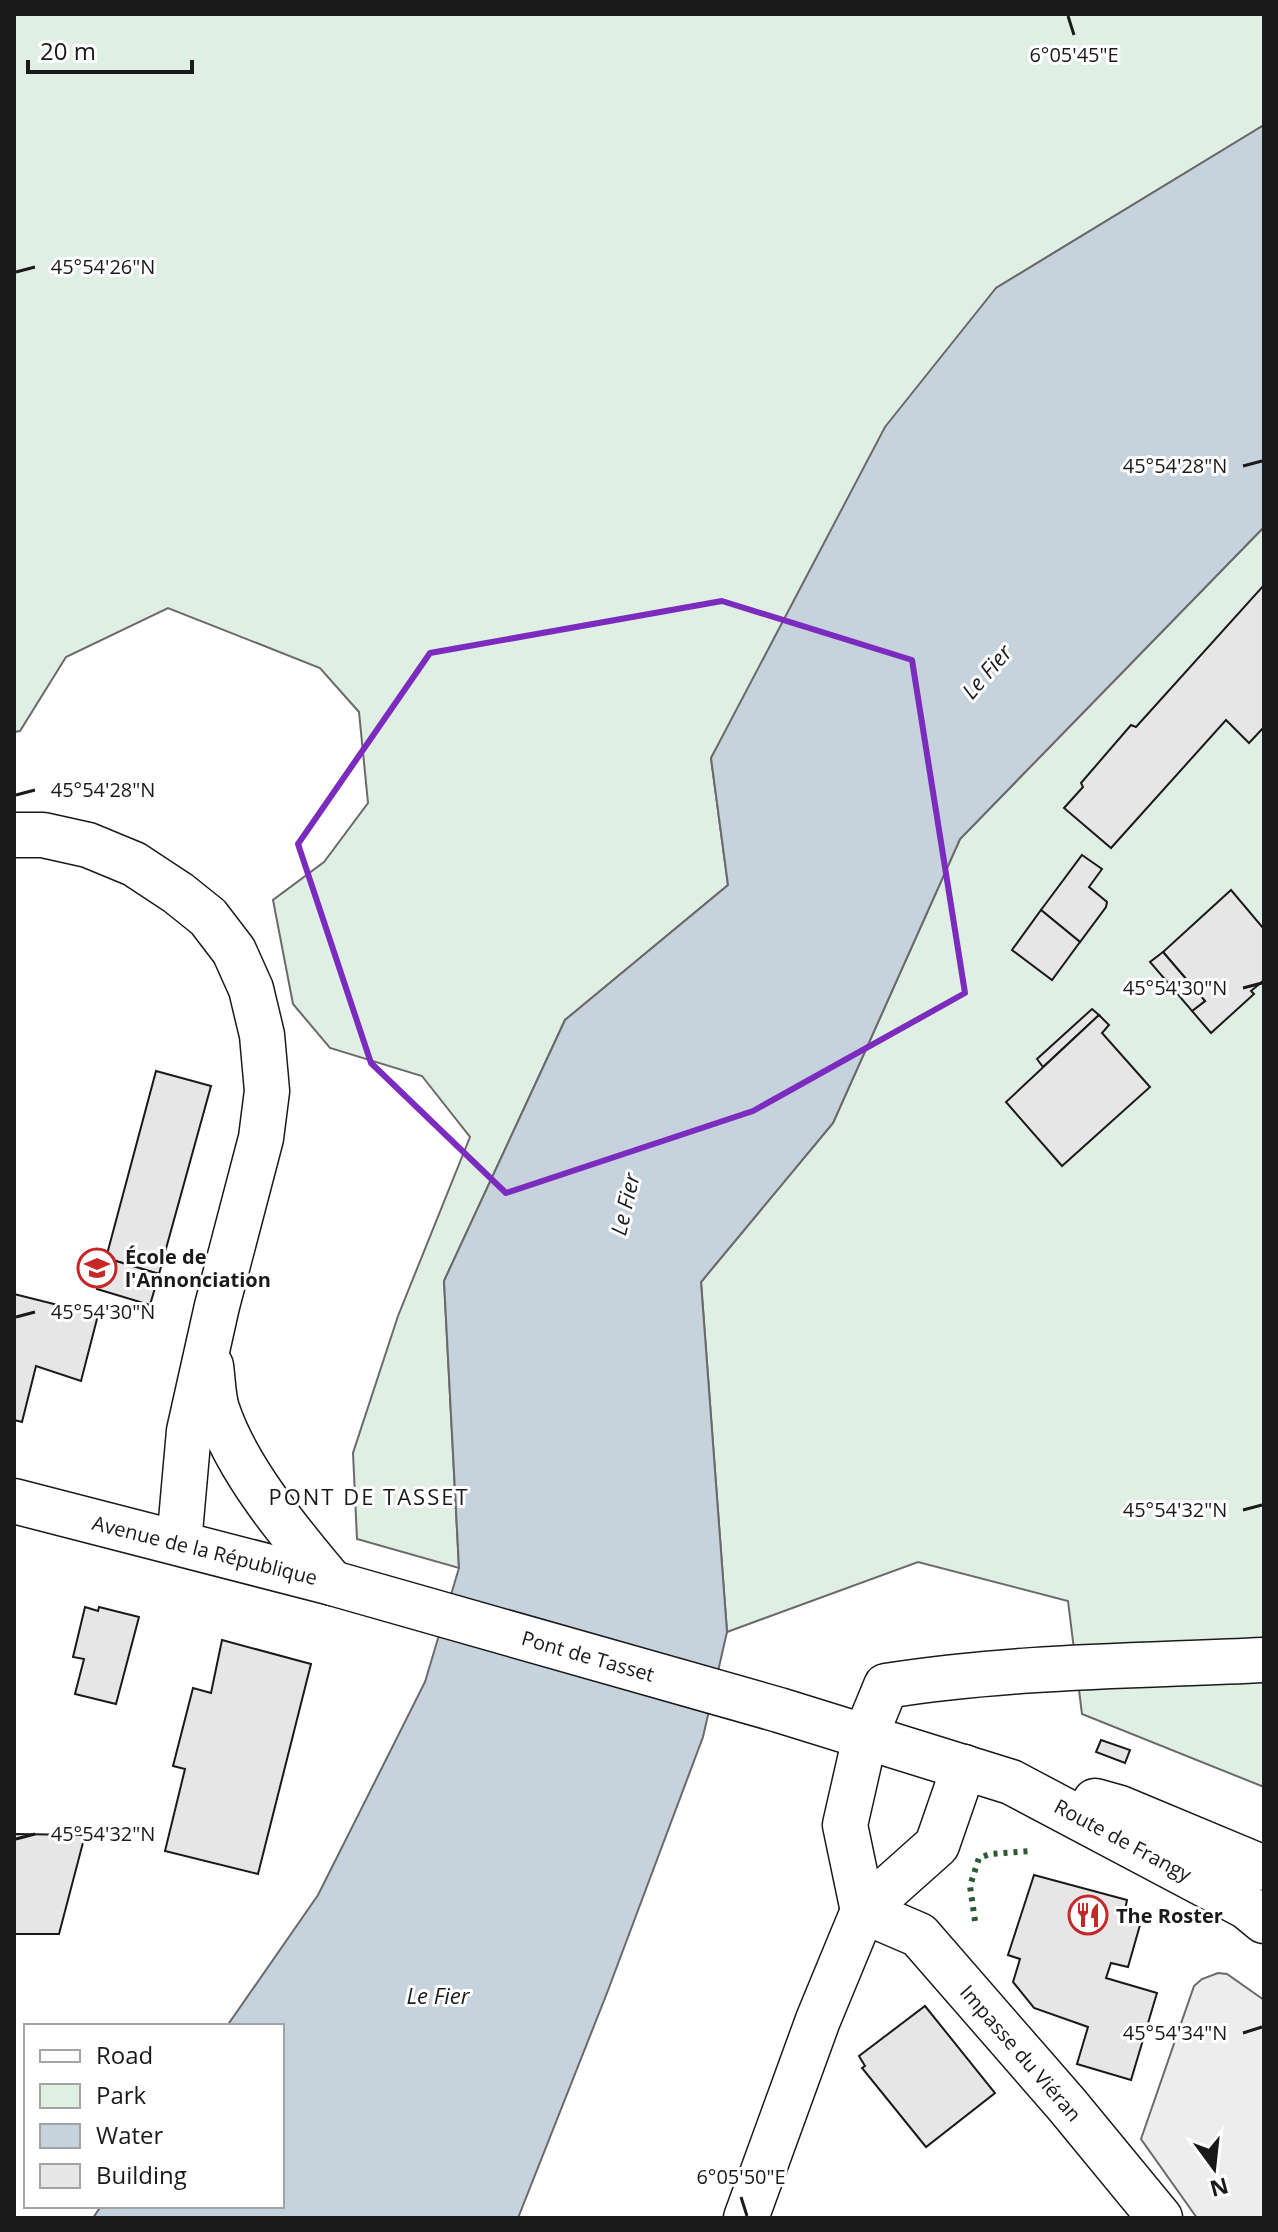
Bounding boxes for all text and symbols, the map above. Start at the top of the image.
scale bar [28,24,192,74]
text: 20 m [40,34,96,67]
text: 6°05'45"E [1029,41,1119,68]
text: 45°54'26"N [51,253,155,280]
text: 45°54'28"N [1123,452,1227,479]
water label: Le Fier [954,636,1019,705]
text: 45°54'28"N [51,776,155,803]
text: 45°54'30"N [1123,974,1227,1001]
water label: Le Fier [602,1169,646,1238]
place label: École de l'Annonciation [125,1243,271,1293]
school or university icon: École de l'Annonciation [76,1247,118,1289]
text: 45°54'30"N [51,1298,155,1325]
district label: PONT DE TASSET [268,1481,470,1511]
text: 45°54'32"N [1123,1496,1227,1523]
street label: Avenue de la République [90,1509,320,1591]
street label: Pont de Tasset [518,1624,658,1688]
street label: Route de Frangy [1050,1792,1197,1888]
text: 45°54'32"N [51,1820,155,1847]
restaurant icon: The Roster [1067,1894,1109,1936]
place label: The Roster [1116,1902,1223,1929]
street label: Impasse du Viéran [954,1979,1088,2127]
water label: Le Fier [407,1980,471,2010]
text: 45°54'34"N [1123,2019,1227,2046]
legend [24,2024,284,2208]
text: Road [96,2038,153,2071]
text: Park [96,2078,147,2111]
text: Water [96,2118,164,2151]
north arrow [1174,2128,1254,2208]
text: Building [96,2158,187,2191]
text: 6°05'50"E [696,2163,786,2190]
text: N [1207,2171,1232,2205]

